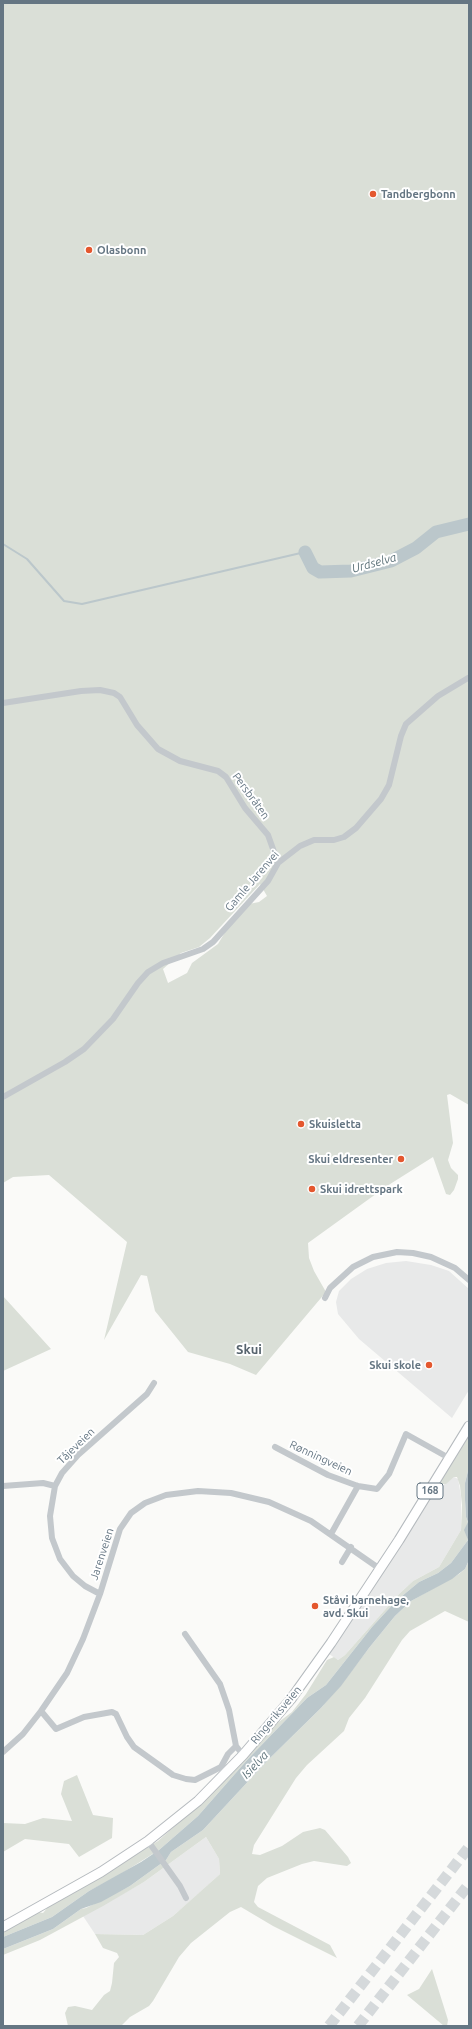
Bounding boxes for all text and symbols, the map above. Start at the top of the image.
place label: Tandbergbonn [381,187,456,201]
marker: Tandbergbonn [368,189,378,199]
place label: Olasbonn [97,243,146,257]
marker: Olasbonn [84,245,94,255]
water label: Urdselva [350,550,398,576]
street label: Persbråten [230,770,272,822]
street label: Gamle Jarenvei [222,848,282,914]
place label: Skuisletta [309,1117,361,1131]
marker: Skuisletta [296,1119,306,1129]
place label: Skui eldresenter [308,1152,393,1166]
marker: Skui eldresenter [396,1154,406,1164]
place label: Skui idrettspark [320,1182,403,1196]
marker: Skui idrettspark [307,1184,317,1194]
district label: Skui [236,1342,262,1358]
place label: Skui skole [369,1358,421,1372]
marker: Skui skole [424,1360,434,1370]
street label: Tåjeveien [55,1425,97,1467]
street label: Rønningveien [288,1438,354,1478]
road number: 168 [417,1483,443,1499]
street label: Jarenveien [87,1526,117,1582]
place label: Ståvi barnehage, avd. Skui [323,1593,409,1619]
marker: Ståvi barnehage, avd. Skui [310,1601,320,1611]
street label: Ringeriksveien [248,1683,304,1747]
water label: Isielva [239,1748,271,1782]

